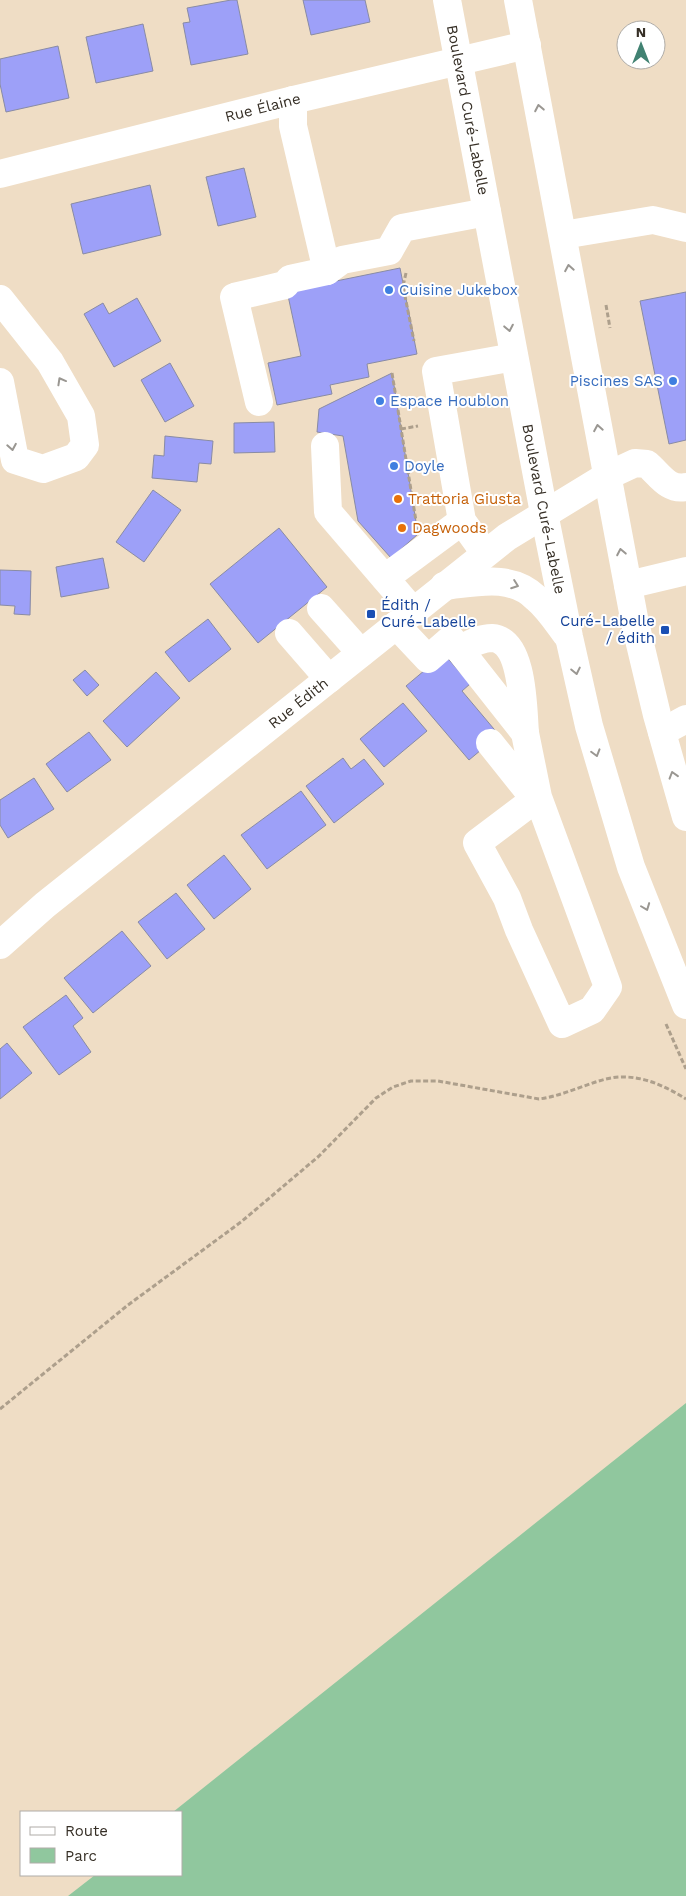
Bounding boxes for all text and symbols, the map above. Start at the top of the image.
north arrow [616,20,666,70]
street label: Boulevard Curé-Labelle [443,23,493,197]
text: N [636,24,646,40]
street label: Rue Élaine [223,90,302,126]
one-way arrow [534,104,545,113]
one-way arrow [564,264,574,272]
place label: Cuisine Jukebox [399,281,518,299]
marker: Cuisine Jukebox [383,284,395,296]
one-way arrow [503,324,514,333]
place label: Piscines SAS [570,372,663,390]
marker: Piscines SAS [667,375,679,387]
one-way arrow [58,377,68,386]
place label: Espace Houblon [390,392,509,410]
marker: Espace Houblon [374,395,386,407]
street label: Boulevard Curé-Labelle [518,422,569,595]
one-way arrow [594,423,604,432]
one-way arrow [6,443,17,451]
place label: Doyle [404,457,445,475]
marker: Doyle [388,460,400,472]
place label: Trattoria Giusta [408,490,521,508]
marker: Trattoria Giusta [392,493,404,505]
place label: Dagwoods [412,519,487,537]
marker: Dagwoods [396,522,408,534]
one-way arrow [617,547,627,556]
one-way arrow [510,579,519,589]
place label: Édith / Curé-Labelle [381,596,476,631]
marker: Édith / Curé-Labelle [365,608,377,620]
place label: Curé-Labelle / édith [560,612,655,647]
marker: Curé-Labelle / édith [659,624,671,636]
one-way arrow [571,667,581,676]
street label: Rue Édith [265,674,332,732]
one-way arrow [590,748,601,757]
one-way arrow [669,771,679,780]
one-way arrow [640,903,650,911]
legend [20,1811,182,1876]
text: Route [65,1822,108,1840]
text: Parc [65,1847,97,1865]

